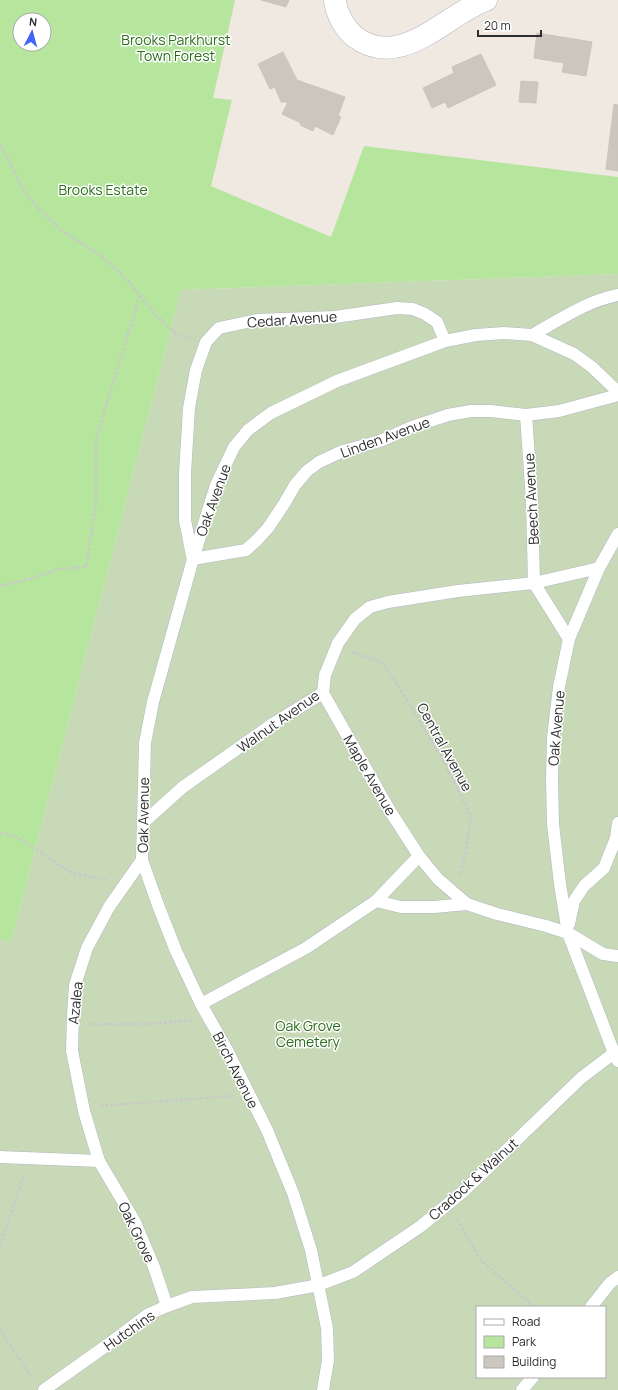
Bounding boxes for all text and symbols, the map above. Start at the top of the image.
north arrow [12,12,52,52]
scale bar [478,12,541,38]
text: N [28,14,38,29]
text: 20 m [484,17,511,34]
park label: Brooks Parkhurst Town Forest [121,30,231,65]
park label: Brooks Estate [58,180,148,199]
street label: Cedar Avenue [246,306,338,332]
street label: Linden Avenue [338,412,432,462]
street label: Beech Avenue [519,453,543,545]
street label: Oak Avenue [191,461,235,539]
street label: Walnut Avenue [233,686,323,756]
street label: Oak Avenue [543,690,569,766]
street label: Central Avenue [413,699,477,795]
street label: Maple Avenue [339,731,401,819]
street label: Oak Avenue [133,777,153,853]
street label: Azalea [63,981,87,1025]
park label: Oak Grove Cemetery [275,1016,341,1051]
street label: Birch Avenue [209,1028,263,1112]
street label: Cradock & Walnut [424,1133,522,1224]
street label: Oak Grove [114,1198,160,1266]
street label: Hutchins [100,1306,158,1354]
legend [476,1306,606,1378]
text: Road [512,1313,540,1330]
text: Park [512,1333,537,1350]
text: Building [512,1353,556,1370]

